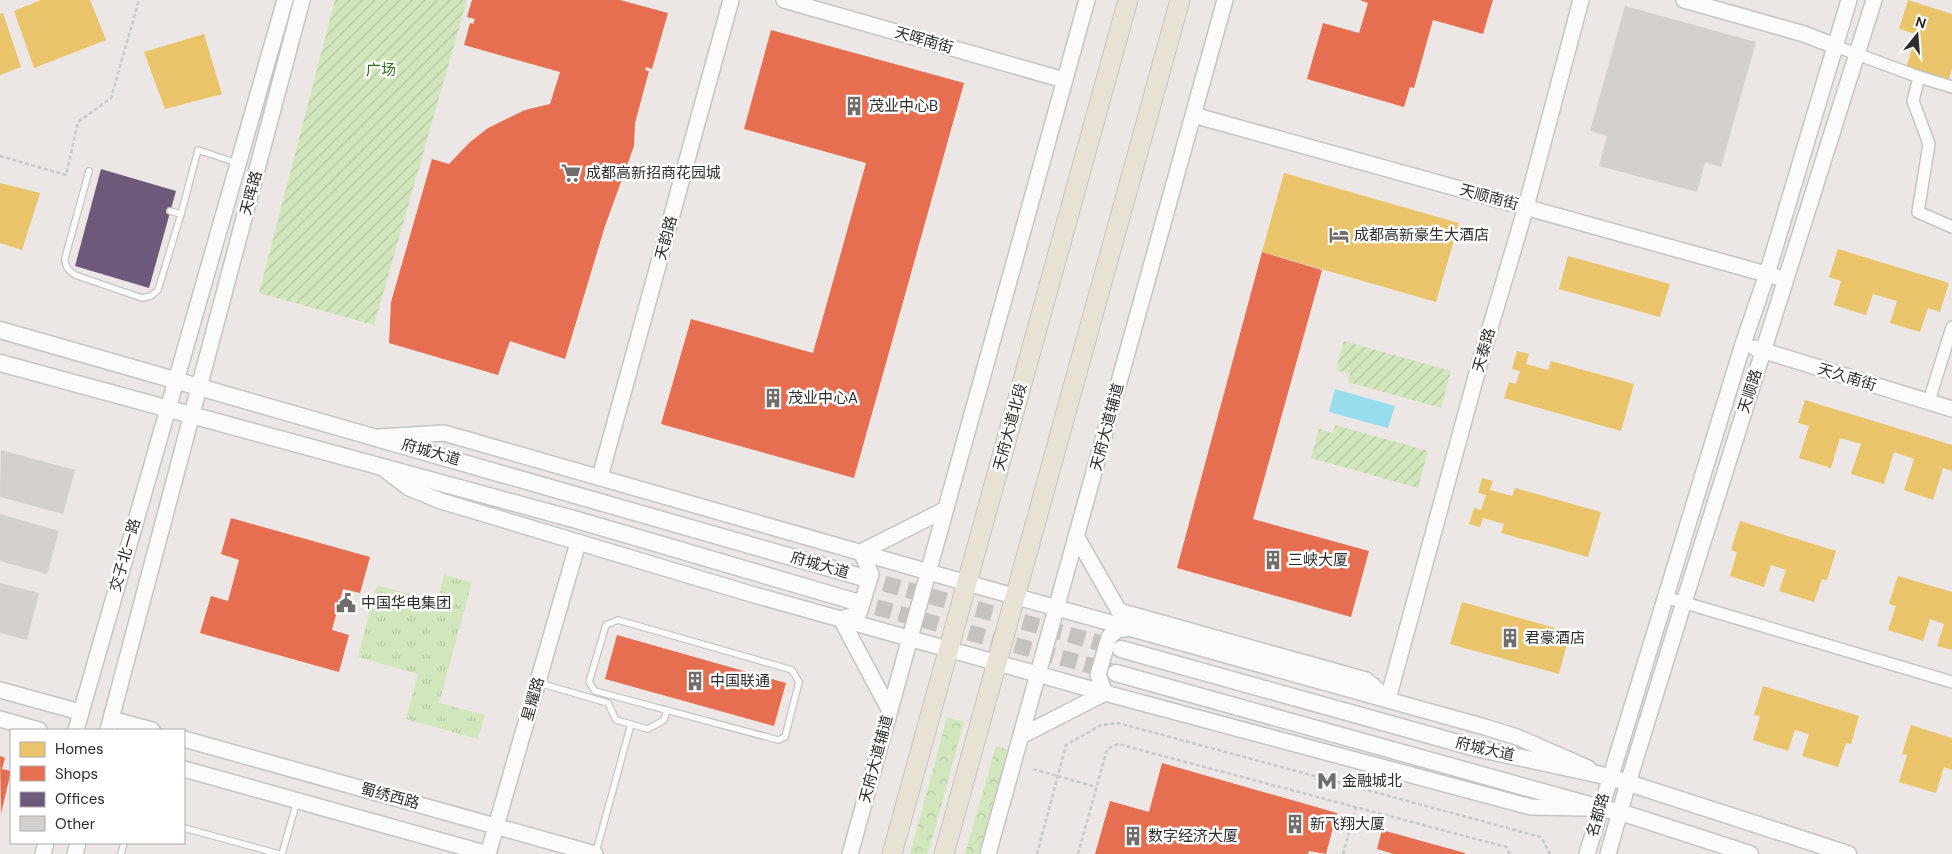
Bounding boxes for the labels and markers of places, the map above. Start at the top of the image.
building icon: 茂业中心B [843,95,865,117]
place label: 茂业中心B [869,96,938,116]
supermarket icon: 成都高新招商花园城 [560,162,582,184]
place label: 成都高新招商花园城 [586,163,721,183]
hotel icon: 成都高新豪生大酒店 [1328,224,1350,246]
place label: 成都高新豪生大酒店 [1354,225,1489,245]
building icon: 茂业中心A [762,387,784,409]
place label: 茂业中心A [788,388,858,408]
building icon: 三峡大厦 [1262,549,1284,571]
place label: 三峡大厦 [1288,550,1348,570]
public building icon: 中国华电集团 [335,592,357,614]
place label: 中国华电集团 [361,593,451,613]
building icon: 君豪酒店 [1499,627,1521,649]
place label: 君豪酒店 [1525,628,1585,648]
building icon: 中国联通 [684,670,706,692]
place label: 中国联通 [710,671,770,691]
metro station icon: 金融城北 [1316,770,1338,792]
place label: 金融城北 [1342,771,1402,791]
building icon: 新飞翔大厦 [1284,813,1306,835]
place label: 新飞翔大厦 [1310,814,1385,834]
building icon: 数字经济大厦 [1122,825,1144,847]
place label: 数字经济大厦 [1148,826,1238,846]

